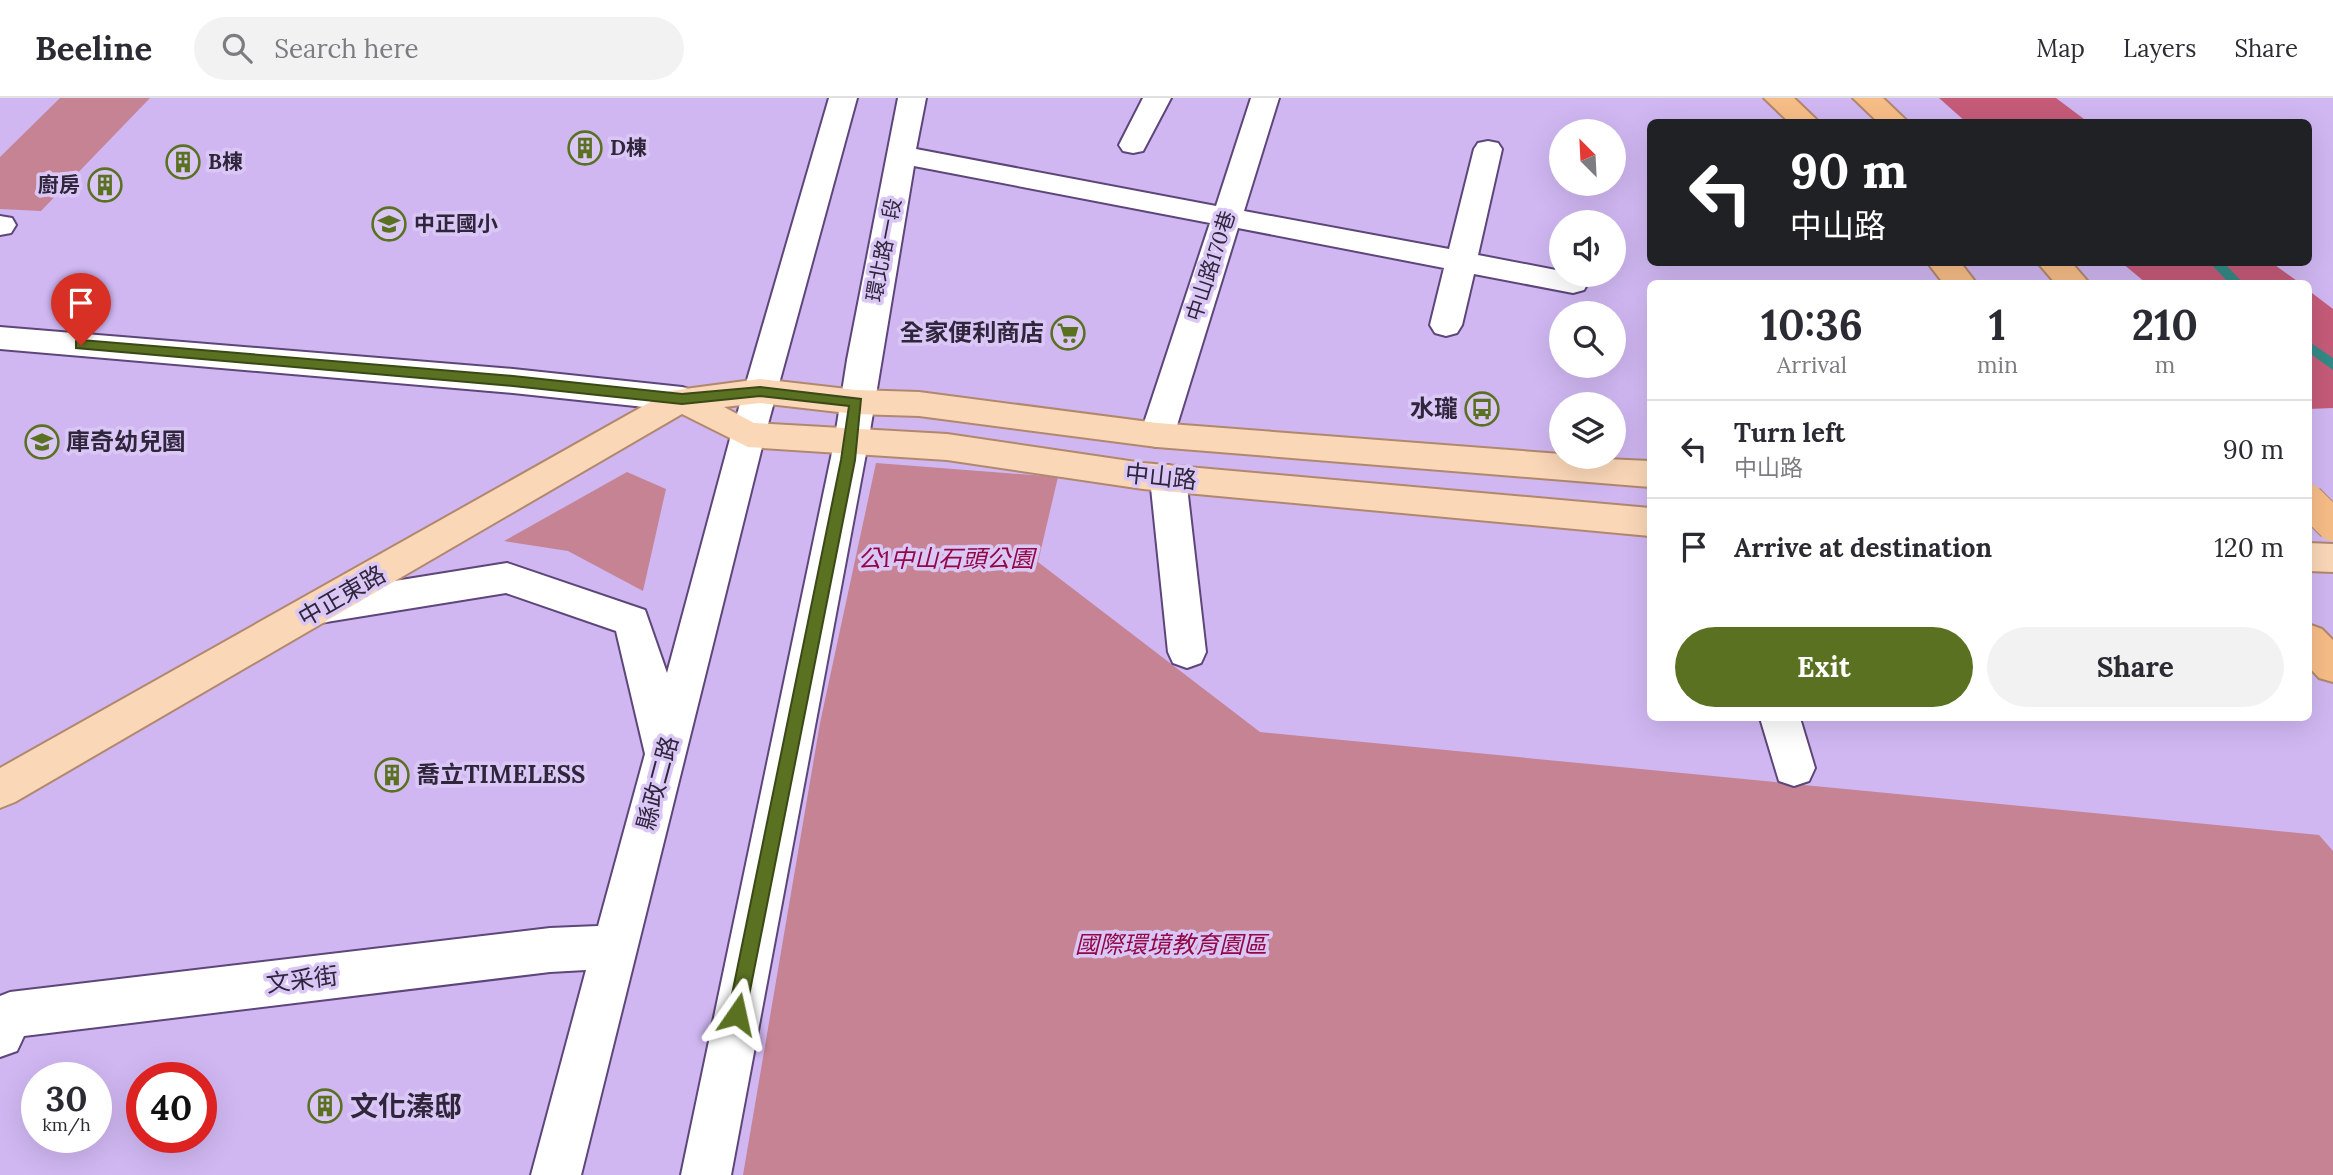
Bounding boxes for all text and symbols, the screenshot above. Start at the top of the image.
search box [194,17,684,80]
text: Beeline [35,27,152,69]
icon: search [218,29,256,67]
text: Search here [274,32,419,65]
text: Map [2036,33,2085,64]
text: Layers [2123,33,2196,64]
text: Share [2234,33,2298,64]
north arrow [1549,119,1626,196]
map controls [1549,119,1626,469]
building icon: D棟 [566,129,604,167]
place label: D棟 [610,134,647,161]
text: 90 m [1790,139,1907,201]
building icon: B棟 [164,143,202,181]
icon: left [1675,147,1766,238]
place label: B棟 [208,148,243,175]
building icon: 廚房 [86,166,124,204]
place label: 廚房 [38,171,80,198]
street label: 環北路一段 [860,196,907,304]
school or university icon: 中正國小 [370,205,408,243]
text: 中山路 [1790,205,1886,246]
street label: 中山路170巷 [1180,207,1241,324]
place label: 中正國小 [414,210,498,237]
button: sound [1549,210,1626,287]
pin [51,273,111,345]
icon: arrive [62,284,100,322]
text: 10:36 [1761,298,1863,352]
text: 1 [1989,298,2006,352]
text: 210 [2132,298,2198,352]
button: search [1549,301,1626,378]
supermarket icon: 全家便利商店 [1049,314,1087,352]
place label: 全家便利商店 [900,317,1044,348]
text: Arrival [1777,350,1847,379]
text: min [1977,350,2018,379]
text: m [2155,350,2175,379]
bus stop icon: 水瓏 [1463,390,1501,428]
button: layers [1549,392,1626,469]
place label: 水瓏 [1410,393,1458,424]
text: Turn left [1734,416,1845,449]
school or university icon: 庫奇幼兒園 [23,423,61,461]
place label: 庫奇幼兒園 [66,426,186,457]
icon: left [1675,430,1713,468]
text: 90 m [2223,433,2284,466]
text: 中山路 [1734,453,1803,482]
street label: 中山路 [1124,457,1198,496]
icon: arrive [1675,528,1713,566]
text: Arrive at destination [1734,531,1992,564]
text: 120 m [2214,531,2284,564]
park label: 公1中山石頭公園 [858,543,1037,574]
street label: 中正東路 [292,558,391,633]
button: Exit [1675,627,1973,707]
button: Share [1987,627,2284,707]
street label: 縣政二路 [630,732,685,833]
building icon: 喬立TIMELESS [373,756,411,794]
place label: 喬立TIMELESS [416,759,585,790]
park label: 國際環境教育園區 [1075,929,1270,960]
street label: 文采街 [264,960,340,999]
position arrow [700,977,774,1051]
speed limit sign: 40 [126,1062,217,1153]
text: 30 [46,1076,87,1121]
building icon: 文化溱邸 [306,1087,344,1125]
place label: 文化溱邸 [350,1088,462,1124]
text: km/h [42,1113,91,1136]

